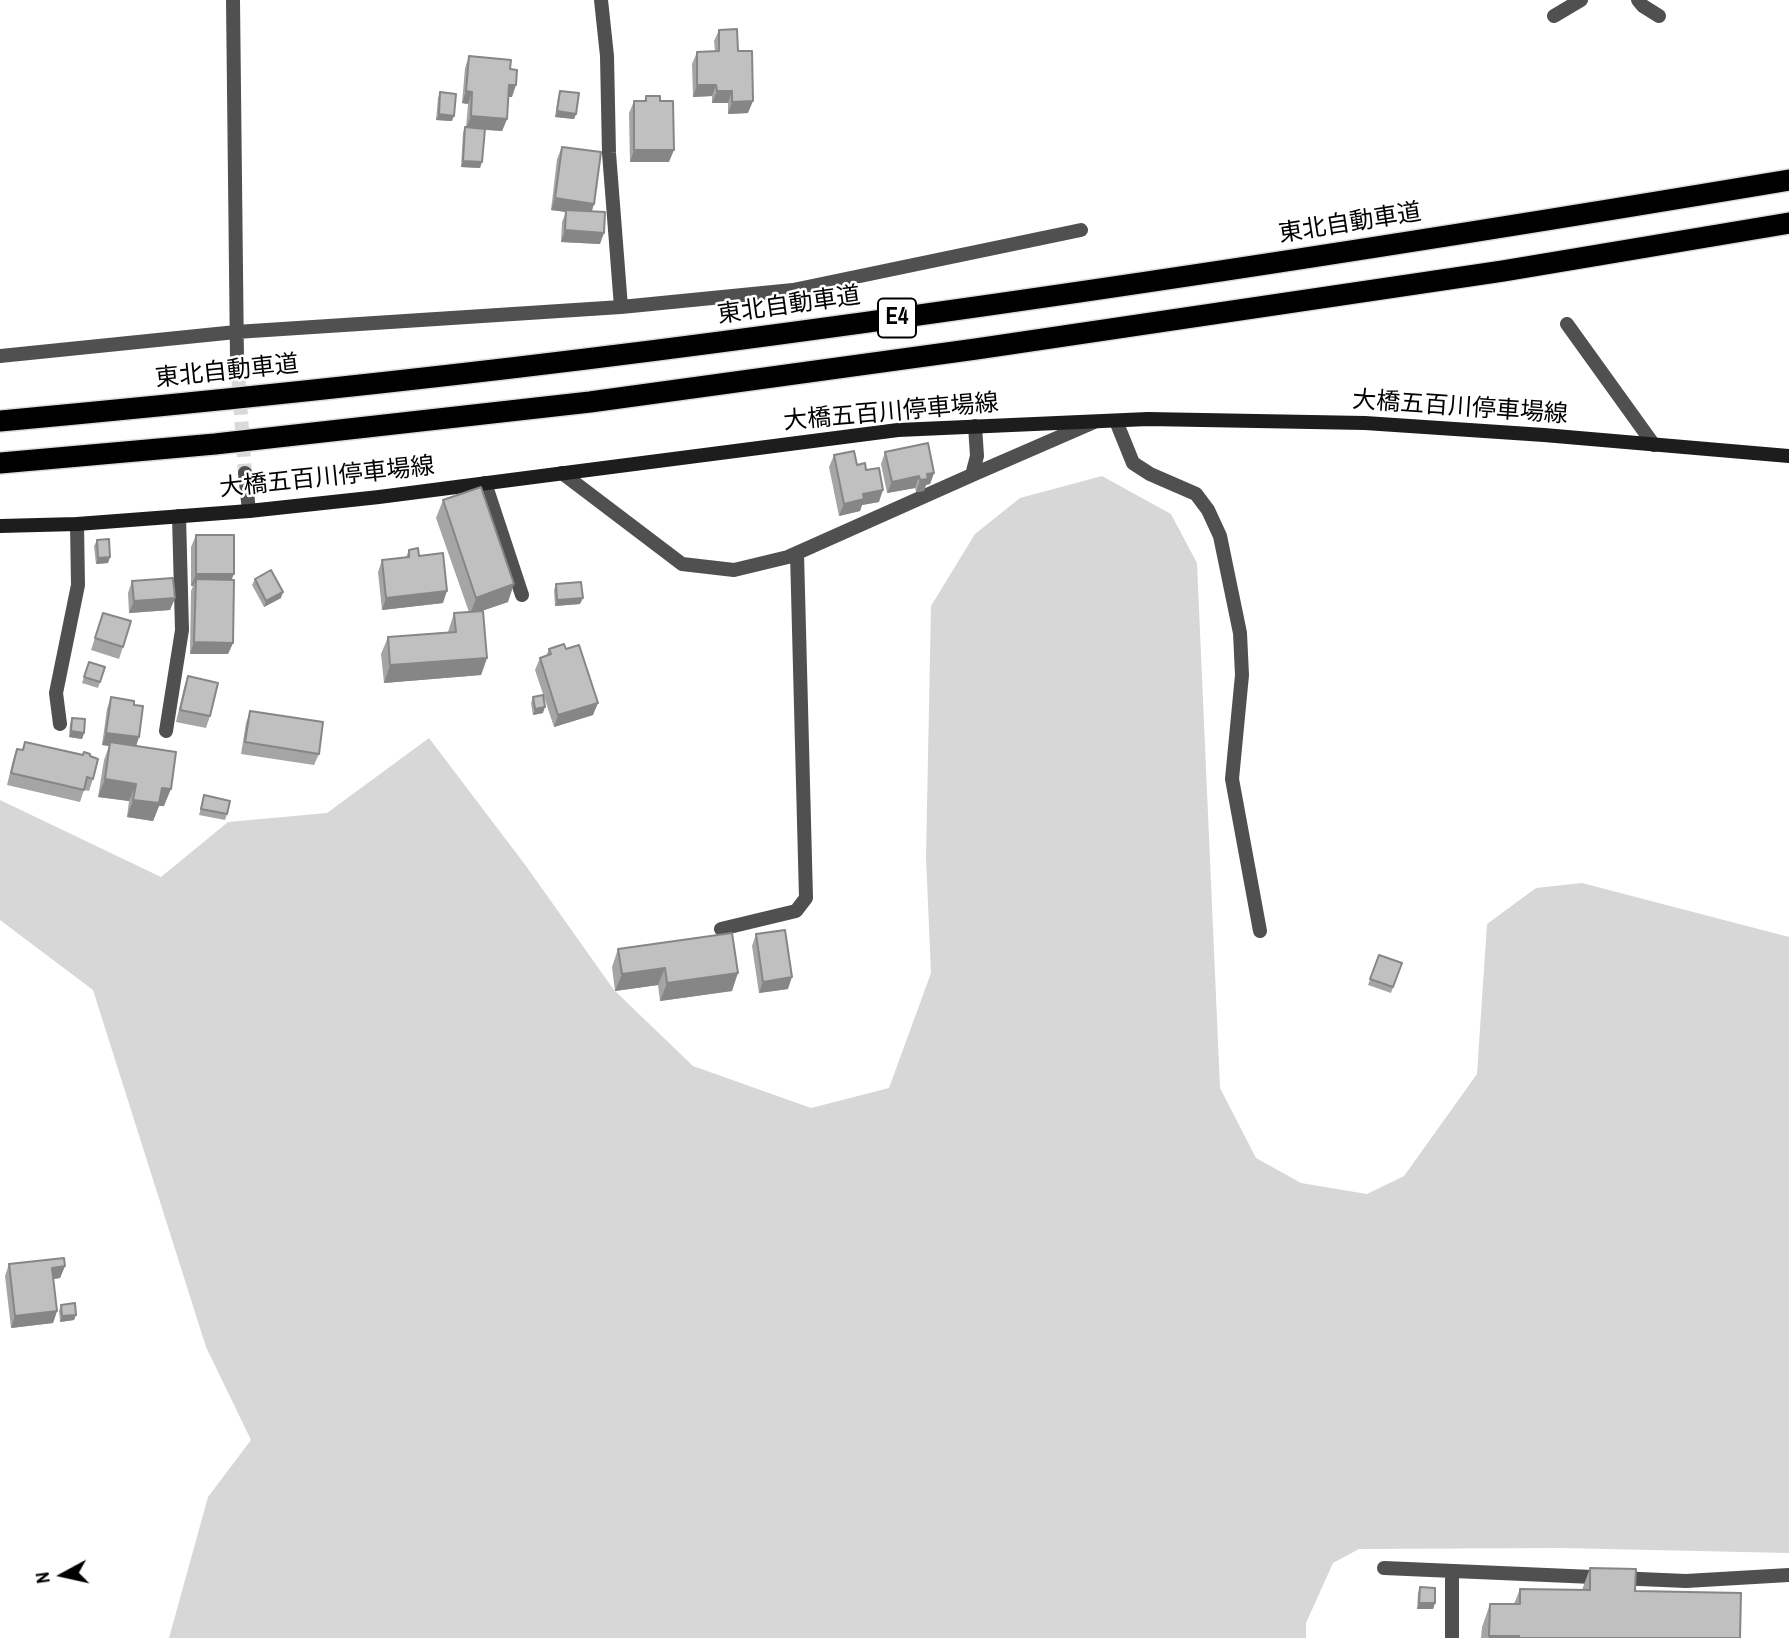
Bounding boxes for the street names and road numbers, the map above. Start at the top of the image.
street label: 東北自動車道 [1277,199,1423,249]
street label: 東北自動車道 [716,282,862,330]
road number: E4 [878,298,916,338]
street label: 東北自動車道 [154,350,300,394]
street label: 大橋五百川停車場線 [1351,386,1569,430]
street label: 大橋五百川停車場線 [782,389,1000,437]
street label: 大橋五百川停車場線 [218,452,436,504]

